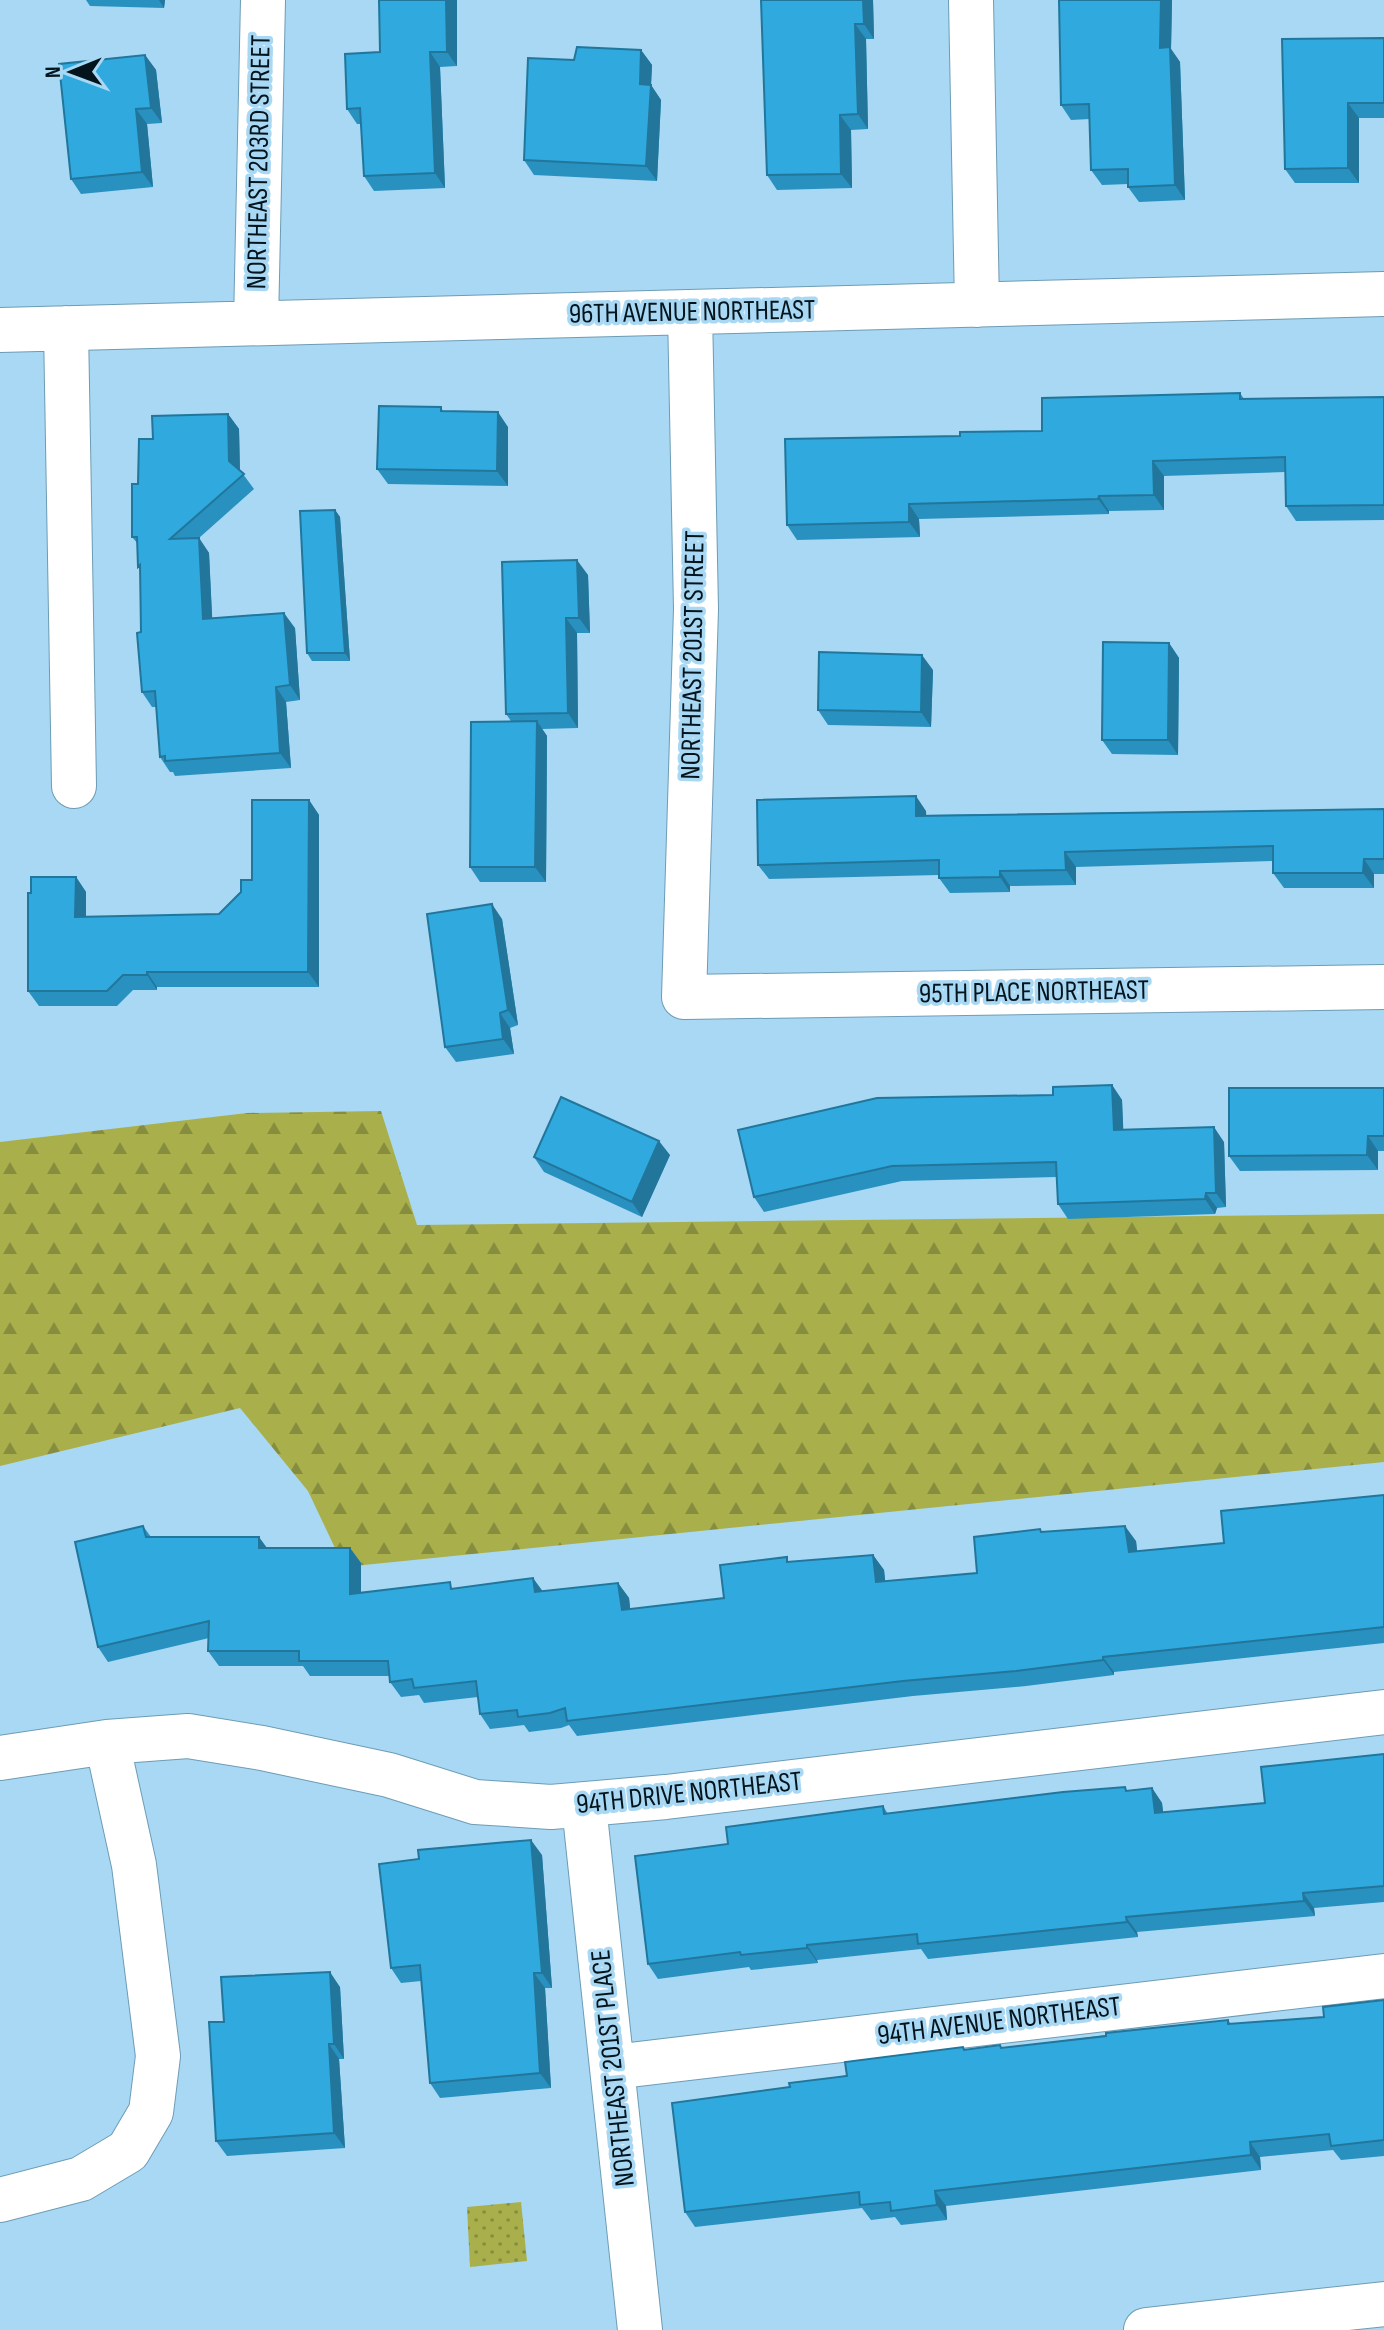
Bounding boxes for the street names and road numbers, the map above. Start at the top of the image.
street label: NORTHEAST 203RD STREET [240,34,278,290]
street label: 96TH AVENUE NORTHEAST [568,293,816,331]
street label: NORTHEAST 201ST STREET [674,530,712,780]
street label: 95TH PLACE NORTHEAST [919,973,1149,1011]
street label: 94TH DRIVE NORTHEAST [575,1765,803,1821]
street label: NORTHEAST 201ST PLACE [584,1948,642,2188]
street label: 94TH AVENUE NORTHEAST [875,1990,1123,2052]

